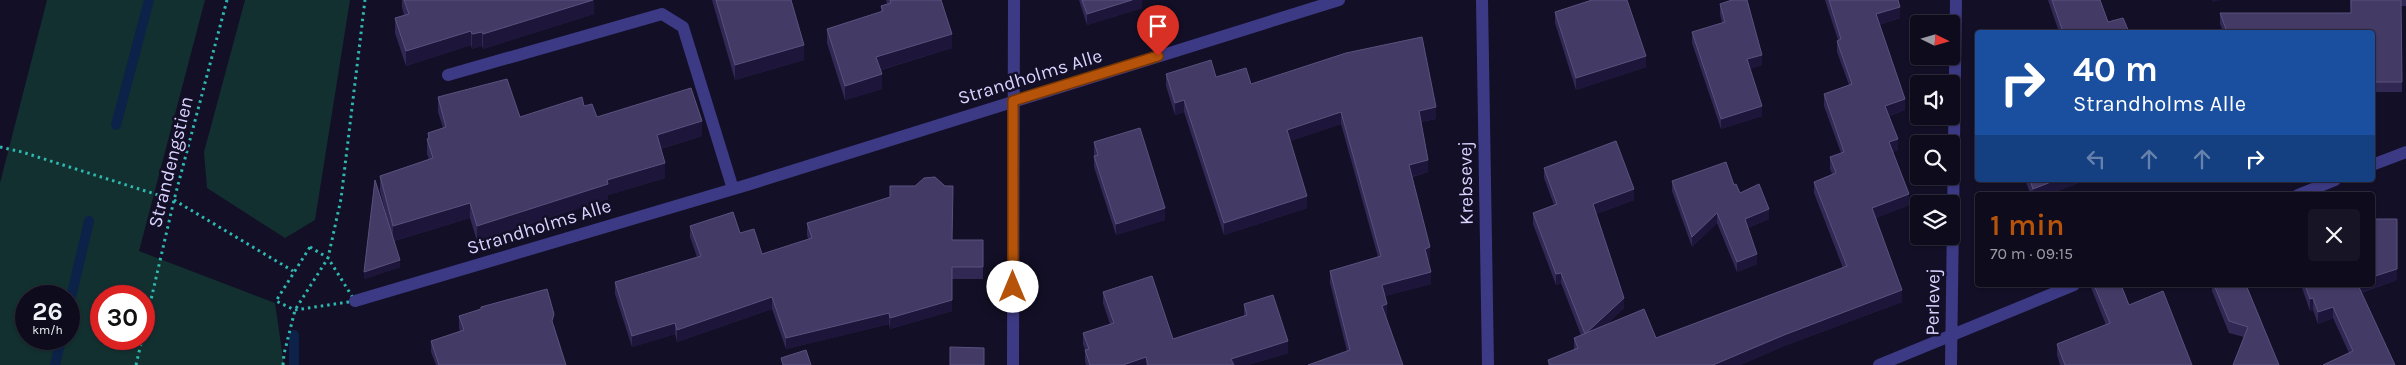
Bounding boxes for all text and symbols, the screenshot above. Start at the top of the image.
pin [1137,5,1179,56]
icon: arrive [1144,12,1172,40]
north arrow [1910,15,1960,65]
map controls [1910,15,1960,245]
street label: Strandholms Alle [955,45,1105,109]
text: 40 m [2073,49,2158,90]
icon: right [1990,50,2055,115]
button: sound [1910,75,1960,125]
text: Strandholms Alle [2073,91,2246,117]
street label: Strandengstien [144,94,198,230]
button: search [1910,135,1960,185]
street label: Krebsevej [1454,141,1478,225]
icon: left [2082,145,2110,173]
icon: ahead [2135,145,2163,173]
icon: ahead [2188,145,2216,173]
icon: right [2241,145,2269,173]
street label: Strandholms Alle [464,195,614,259]
button: layers [1910,195,1960,245]
text: 1 min [1990,207,2064,243]
button: close [2308,209,2360,261]
text: 70 m · 09:15 [1990,244,2073,263]
position arrow [986,260,1038,312]
street label: Perlevej [1921,268,1945,336]
speed limit sign: 30 [90,285,155,350]
text: 26 [32,297,63,326]
text: km/h [32,323,63,337]

